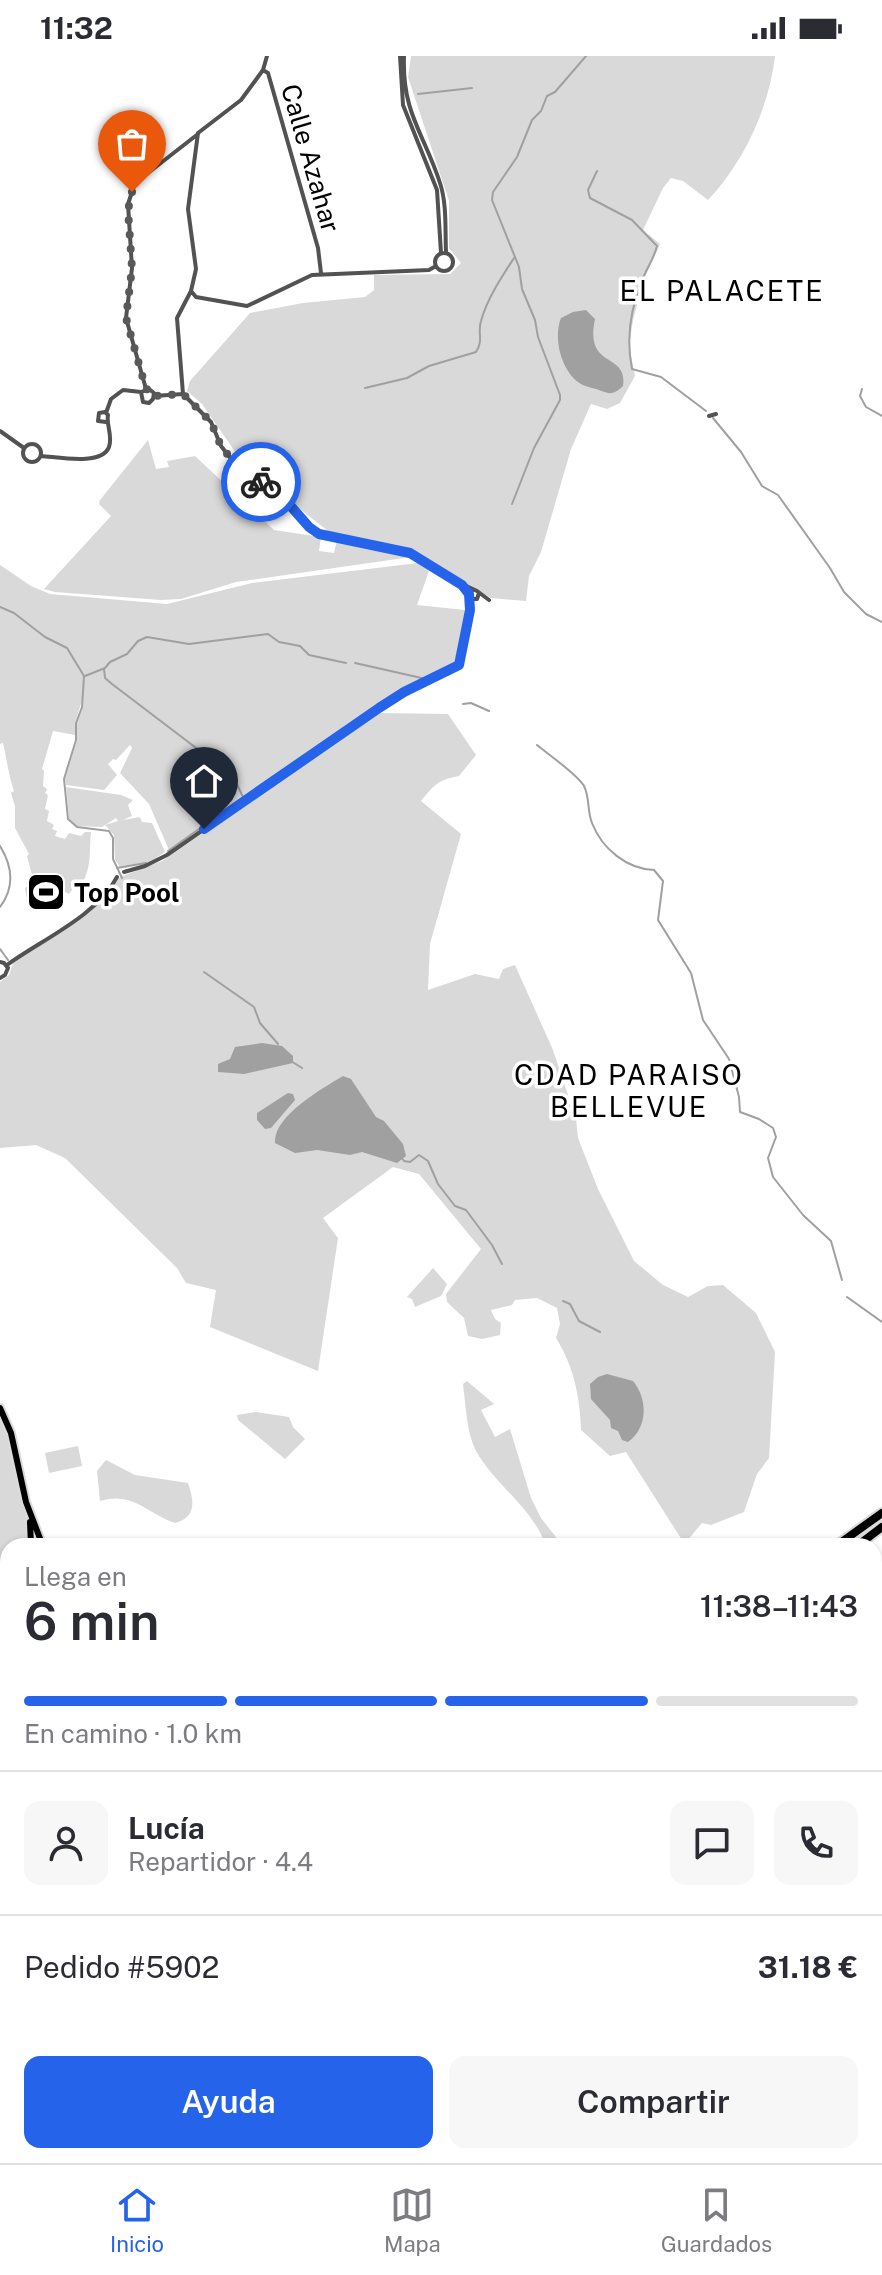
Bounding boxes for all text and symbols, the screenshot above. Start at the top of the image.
text: 11:32 [40,10,113,46]
street label: Calle Azahar [275,80,347,236]
pin [98,110,166,192]
icon: bag [110,122,154,166]
district label: EL PALACETE [619,274,825,307]
courier [221,442,301,522]
icon: bike [239,460,283,504]
pin [170,747,238,829]
icon: home [182,759,226,803]
sports icon: Top Pool [25,871,67,913]
place label: Top Pool [74,877,180,908]
district label: CDAD PARAISO BELLEVUE [514,1058,744,1123]
text: Llega en [24,1561,127,1592]
text: 11:38–11:43 [700,1588,858,1624]
text: 6 min [24,1591,160,1652]
text: En camino · 1.0 km [24,1718,242,1749]
button: person [24,1801,108,1885]
button: chat [670,1801,754,1885]
button: phone [774,1801,858,1885]
text: Lucía [128,1810,205,1846]
text: Repartidor · 4.4 [128,1846,313,1877]
text: Pedido #5902 [24,1949,219,1985]
text: 31.18 € [758,1949,858,1985]
button: Ayuda [24,2056,433,2148]
button: Compartir [449,2056,858,2148]
tab: Inicio [110,2183,164,2257]
tab: Mapa [384,2183,441,2257]
tab: Guardados [661,2183,772,2257]

